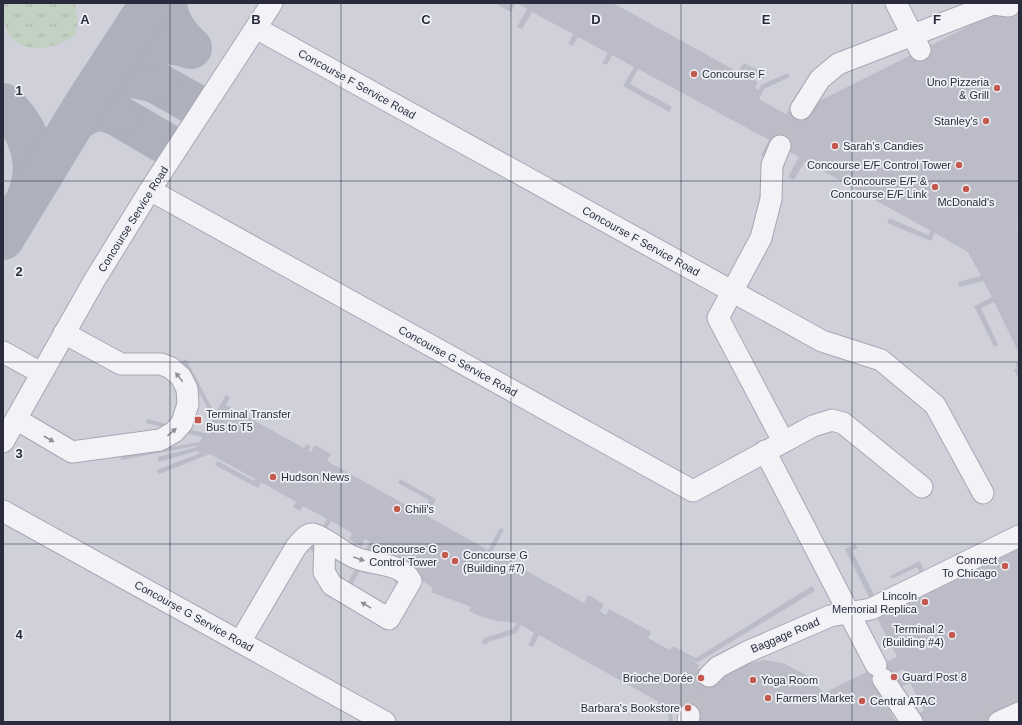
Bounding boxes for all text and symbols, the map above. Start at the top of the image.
text: A [80,12,90,27]
text: B [251,12,261,27]
text: C [421,12,431,27]
text: D [591,12,601,27]
text: E [762,12,771,27]
text: F [933,12,941,27]
street label: Concourse F Service Road [296,47,418,121]
place label: Concourse F [702,68,765,80]
marker: Concourse F [689,69,699,79]
place label: Uno Pizzeria & Grill [927,76,990,101]
text: 1 [15,83,23,98]
marker: Uno Pizzeria & Grill [992,83,1002,93]
place label: Stanley's [934,115,978,127]
marker: Stanley's [981,116,991,126]
place label: Sarah’s Candies [843,140,924,152]
marker: Sarah’s Candies [830,141,840,151]
place label: Concourse E/F Control Tower [807,159,951,171]
marker: Concourse E/F Control Tower [954,160,964,170]
street label: Concourse Service Road [96,164,170,274]
place label: Concourse E/F & Concourse E/F Link [830,175,928,200]
marker: Concourse E/F & Concourse E/F Link [930,182,940,192]
marker: McDonald's [961,184,971,194]
place label: McDonald's [937,196,995,208]
street label: Concourse F Service Road [580,204,702,278]
text: 2 [15,264,23,279]
street label: Concourse G Service Road [397,323,519,399]
one-way arrow [175,372,183,383]
place label: Terminal Transfer Bus to T5 [206,408,291,433]
marker: Terminal Transfer Bus to T5 [193,415,203,425]
one-way arrow [168,428,177,437]
one-way arrow [43,435,55,442]
text: 3 [15,446,23,461]
place label: Hudson News [281,471,350,483]
marker: Hudson News [268,472,278,482]
place label: Chili's [405,503,434,515]
marker: Chili's [392,504,402,514]
place label: Concourse G Control Tower [369,543,437,568]
place label: Concourse G (Building #7) [463,549,528,574]
marker: Concourse G Control Tower [440,550,450,560]
place label: Connect To Chicago [942,554,997,579]
one-way arrow [353,556,365,562]
marker: Concourse G (Building #7) [450,556,460,566]
marker: Connect To Chicago [1000,561,1010,571]
street label: Concourse G Service Road [133,578,255,654]
place label: Lincoln Memorial Replica [832,590,918,615]
marker: Lincoln Memorial Replica [920,597,930,607]
one-way arrow [361,601,371,609]
street label: Baggage Road [749,615,821,655]
place label: Terminal 2 (Building #4) [882,623,944,648]
text: 4 [15,627,23,642]
marker: Terminal 2 (Building #4) [947,630,957,640]
place label: Guard Post 8 [902,671,967,683]
place label: Brioche Dorée [623,672,693,684]
marker: Guard Post 8 [889,672,899,682]
marker: Brioche Dorée [696,673,706,683]
place label: Yoga Room [761,674,818,686]
marker: Yoga Room [748,675,758,685]
place label: Farmers Market [776,692,854,704]
marker: Farmers Market [763,693,773,703]
place label: Central ATAC [870,695,936,707]
marker: Central ATAC [857,696,867,706]
place label: Barbara's Bookstore [581,702,680,714]
marker: Barbara's Bookstore [683,703,693,713]

